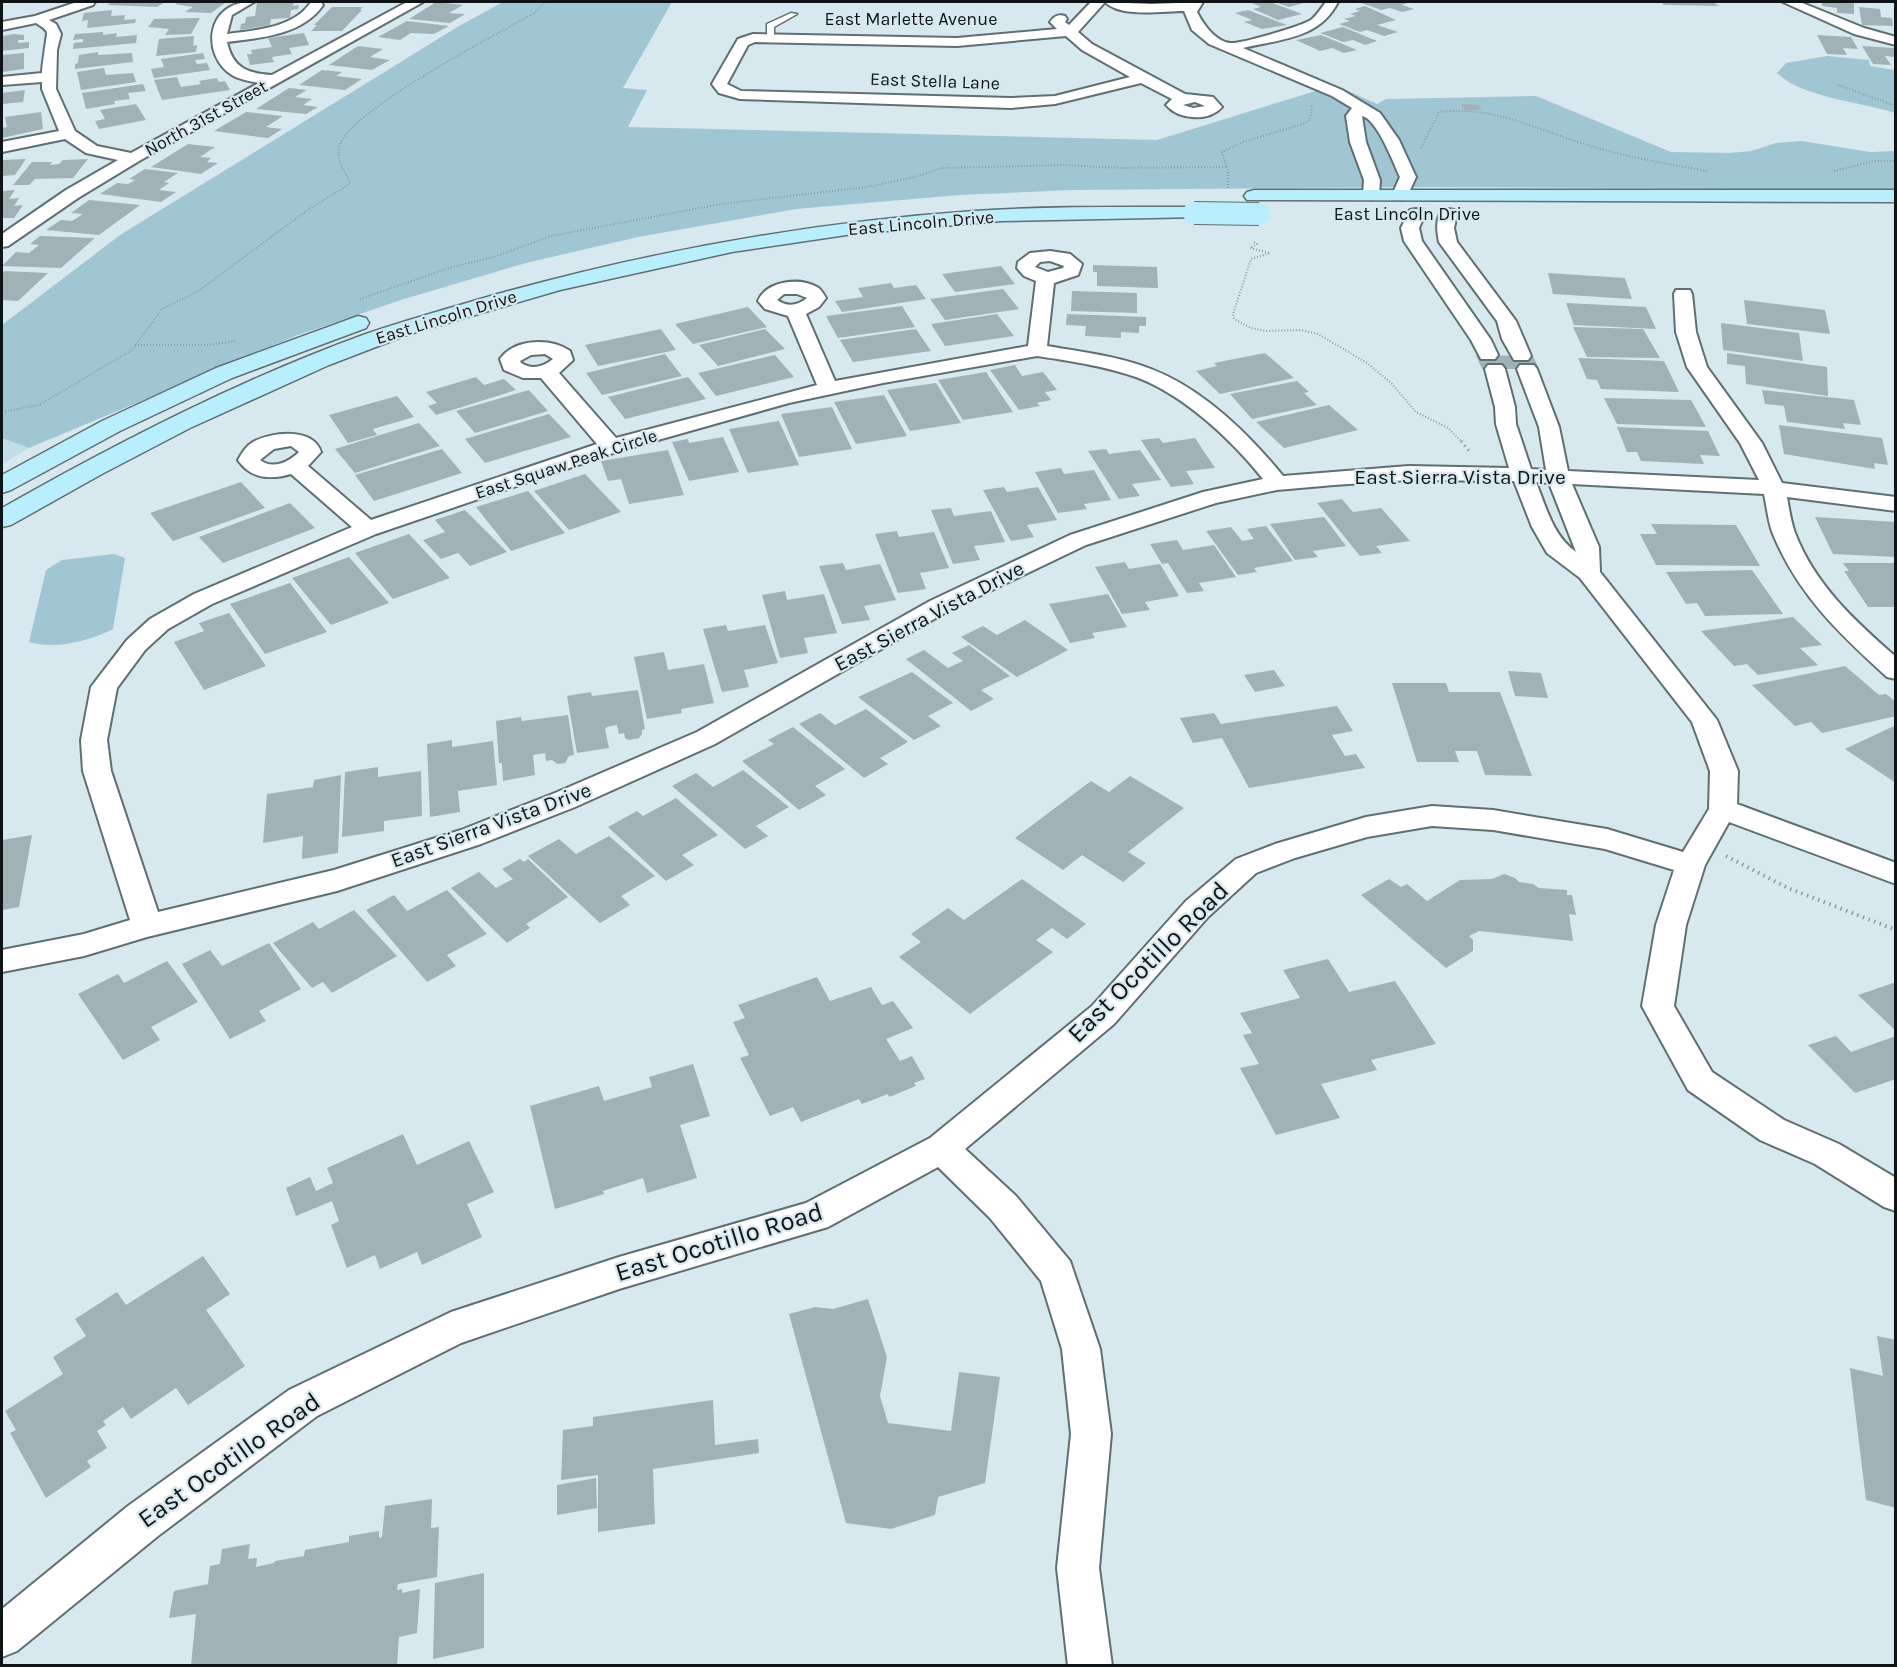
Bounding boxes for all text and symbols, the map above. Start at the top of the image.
street label: East Marlette Avenue [825,8,997,30]
street label: East Stella Lane [870,68,1000,94]
street label: North 31st Street [141,75,271,161]
street label: East Lincoln Drive [1334,203,1480,225]
street label: East Lincoln Drive [847,206,995,240]
street label: East Lincoln Drive [373,285,519,349]
street label: East Squaw Peak Circle [472,424,660,504]
street label: East Sierra Vista Drive [1354,465,1566,489]
street label: East Sierra Vista Drive [830,556,1028,676]
street label: East Sierra Vista Drive [388,778,594,872]
street label: East Ocotillo Road [1061,875,1235,1049]
street label: East Ocotillo Road [612,1196,826,1288]
street label: East Ocotillo Road [132,1386,326,1534]

